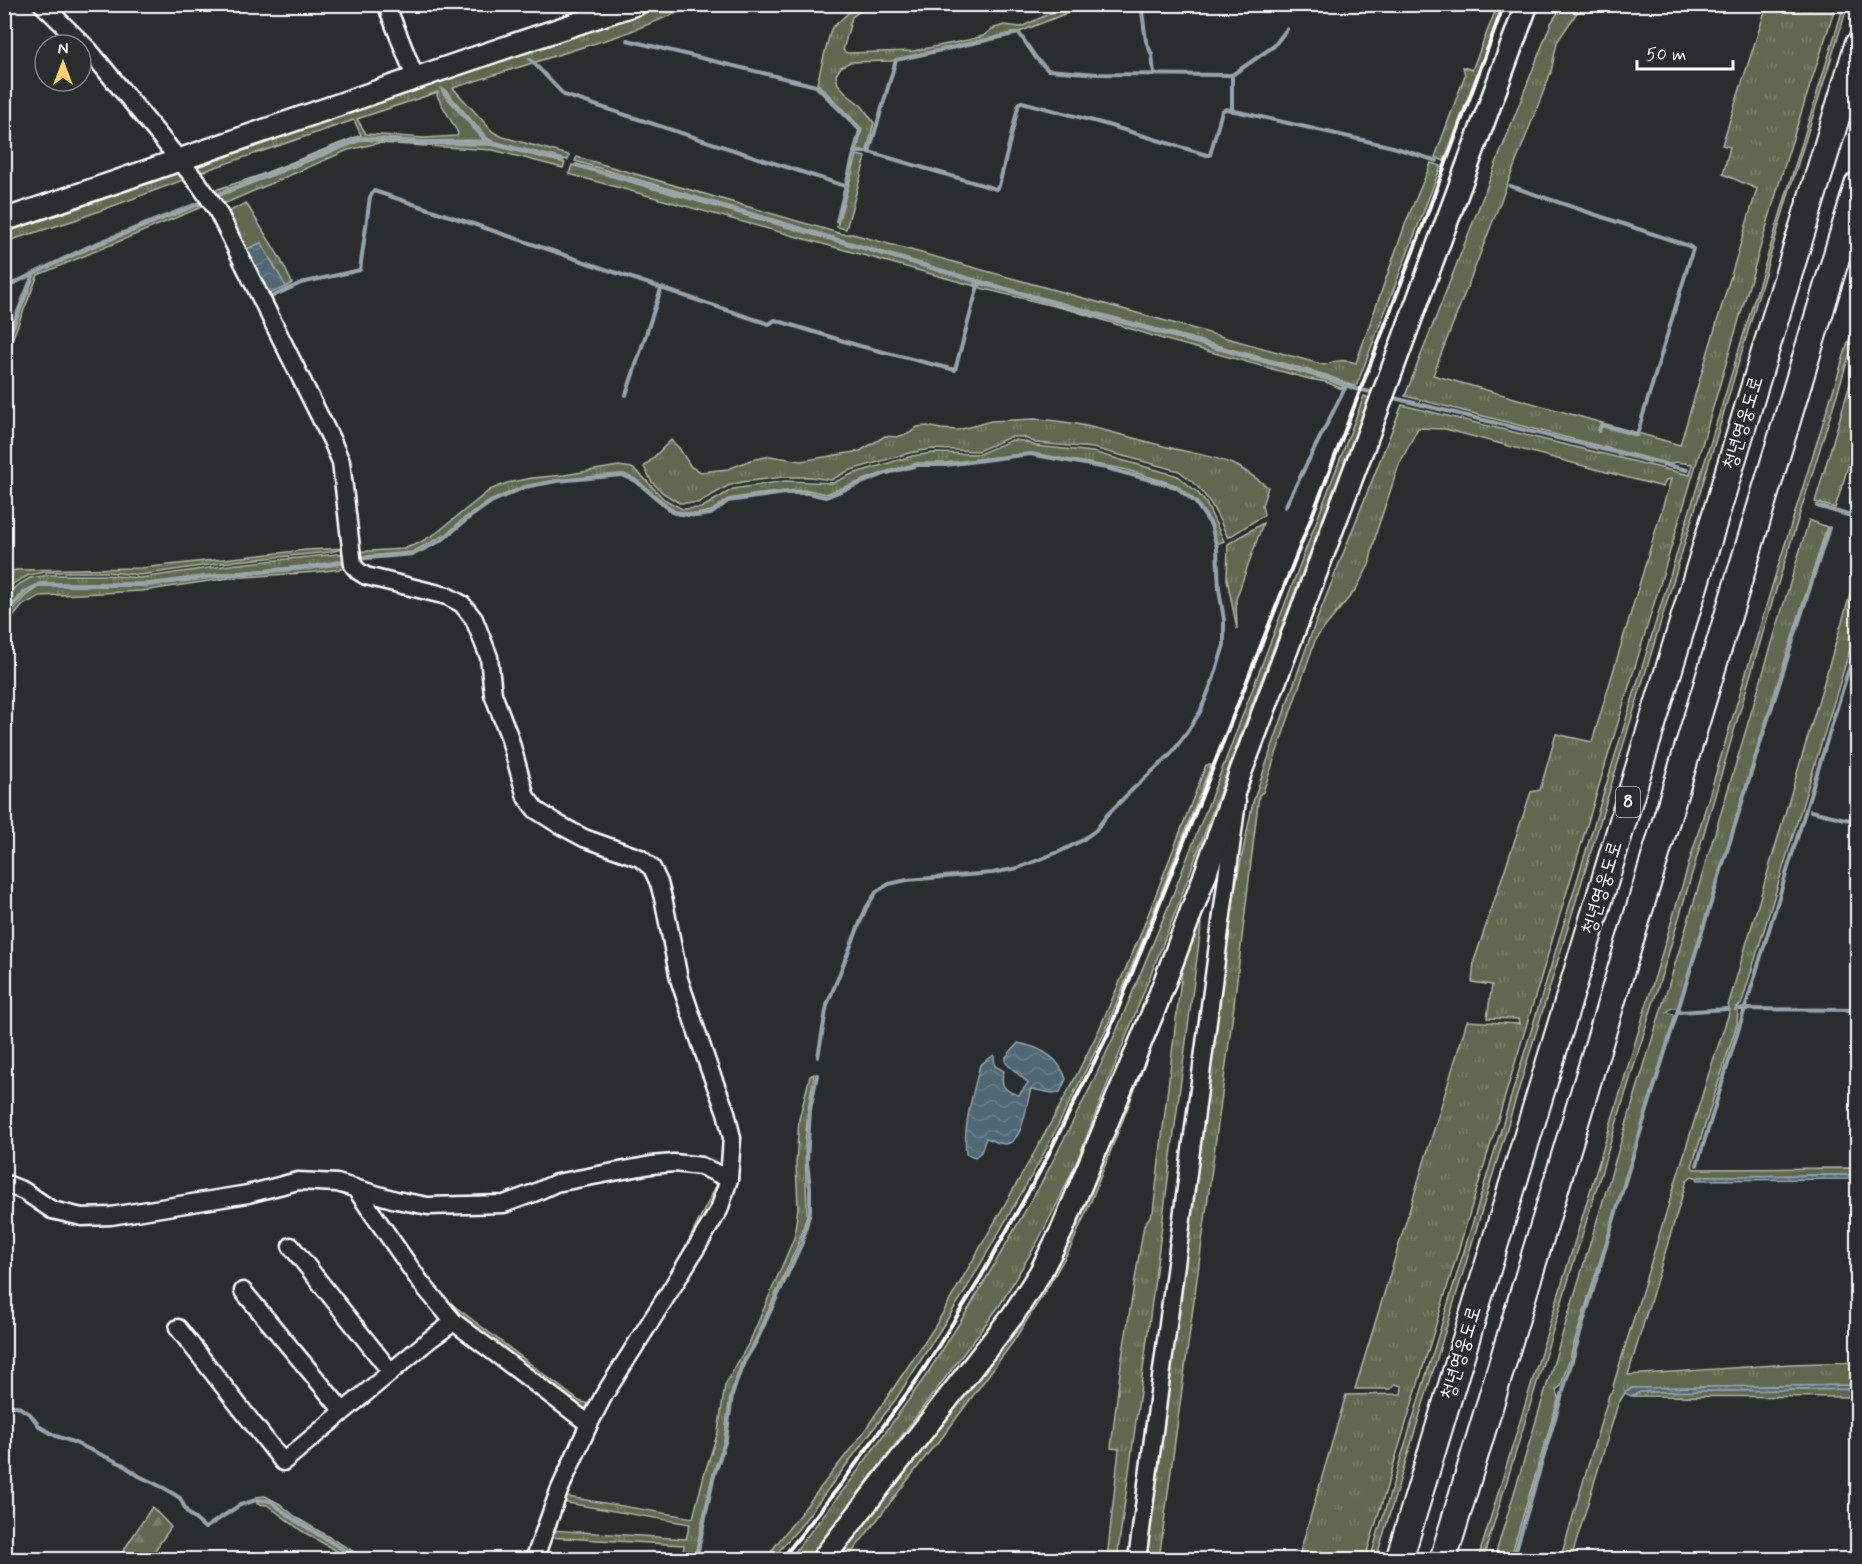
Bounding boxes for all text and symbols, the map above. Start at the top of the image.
north arrow [33,33,93,93]
scale bar [1637,33,1733,71]
text: N [58,39,68,60]
text: 50 m [1646,43,1686,67]
street label: 청년영웅도로 [1716,373,1770,473]
road number: 8 [1616,787,1640,817]
street label: 청년영웅도로 [1575,838,1629,938]
street label: 청년영웅도로 [1434,1303,1488,1403]

